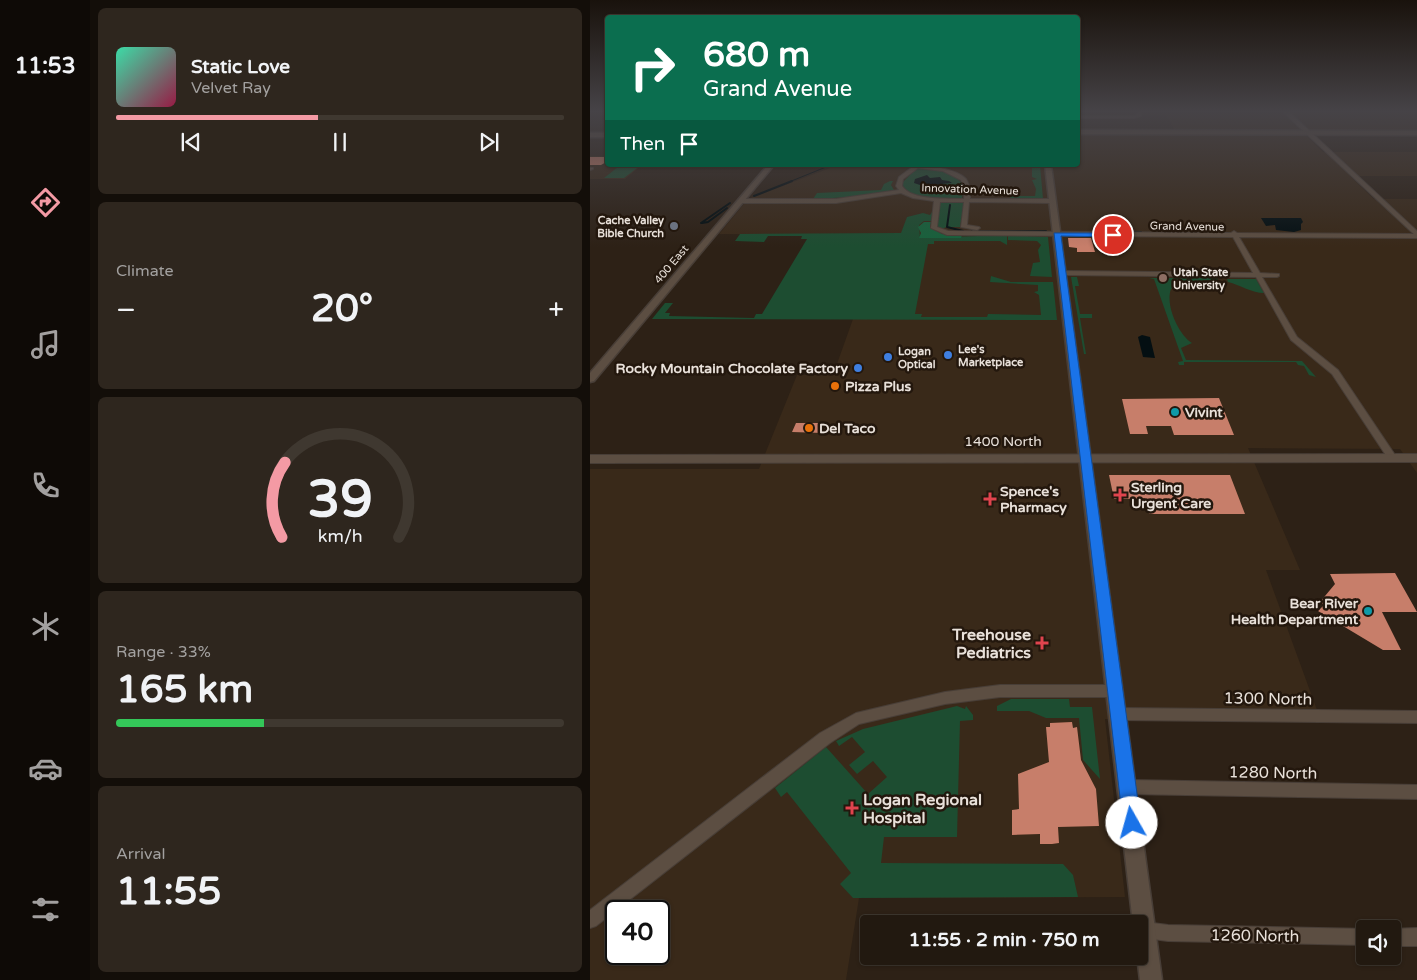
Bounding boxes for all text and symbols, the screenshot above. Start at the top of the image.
text: 680 m [703,34,810,76]
icon: right [620,35,685,100]
text: 11:53 [15,53,75,79]
text: Static Love [191,56,290,78]
text: Grand Avenue [703,76,852,102]
text: Velvet Ray [191,78,271,98]
icon: previous [177,128,205,156]
icon: pause [326,128,354,156]
icon: next [475,128,503,156]
icon: arrive [675,130,703,158]
text: Then [620,133,665,155]
street label: Innovation Avenue [921,181,1019,198]
icon: directions [28,185,63,220]
place label: Cache Valley Bible Church [597,214,664,240]
pin [1092,214,1134,256]
street label: Grand Avenue [1150,219,1224,234]
marker: Cache Valley Bible Church [668,220,680,232]
icon: arrive [1099,221,1127,249]
street label: 400 East [652,242,691,286]
text: Climate [116,261,174,281]
place label: Utah State University [1173,266,1229,293]
marker: Utah State University [1157,272,1169,284]
text: 20° [311,286,373,332]
text: − [116,293,136,327]
text: + [548,293,564,327]
icon: music [28,327,63,362]
place label: Lee's Marketplace [958,343,1024,370]
place label: Logan Optical [898,345,936,372]
marker: Lee's Marketplace [942,349,954,361]
marker: Logan Optical [882,351,894,363]
place label: Rocky Mountain Chocolate Factory [616,360,848,377]
marker: Rocky Mountain Chocolate Factory [852,362,864,374]
place label: Pizza Plus [845,378,912,395]
marker: Pizza Plus [829,380,841,392]
place label: Vivint [1185,404,1223,421]
marker: Vivint [1169,406,1181,418]
place label: Del Taco [819,420,876,437]
marker: Del Taco [803,422,815,434]
street label: 1400 North [964,433,1042,450]
icon: phone [28,468,63,503]
text: 39 [307,468,373,531]
place label: Sterling Urgent Care [1131,479,1211,512]
place label: Spence's Pharmacy [1000,483,1067,516]
marker: Sterling Urgent Care [1113,488,1127,502]
marker: Spence's Pharmacy [984,493,996,505]
text: km/h [318,526,362,547]
place label: Bear River Health Department [1231,595,1359,628]
marker: Bear River Health Department [1362,605,1374,617]
icon: climate [28,609,63,644]
place label: Treehouse Pediatrics [951,625,1031,663]
marker: Treehouse Pediatrics [1035,636,1049,650]
text: Range · 33% [116,642,211,662]
text: 165 km [116,667,253,713]
street label: 1300 North [1223,688,1313,710]
icon: car [28,751,63,786]
street label: 1280 North [1228,762,1318,784]
place label: Logan Regional Hospital [863,790,982,828]
position arrow [1105,796,1157,848]
marker: Logan Regional Hospital [845,801,859,815]
text: Arrival [116,844,165,864]
text: 11:55 [116,869,221,915]
icon: filters [28,892,63,927]
speed limit sign: 40 [605,900,670,965]
map controls [1356,920,1401,965]
button: sound [1356,920,1401,965]
street label: 1260 North [1210,925,1300,947]
text: 11:55 · 2 min · 750 m [908,929,1100,951]

